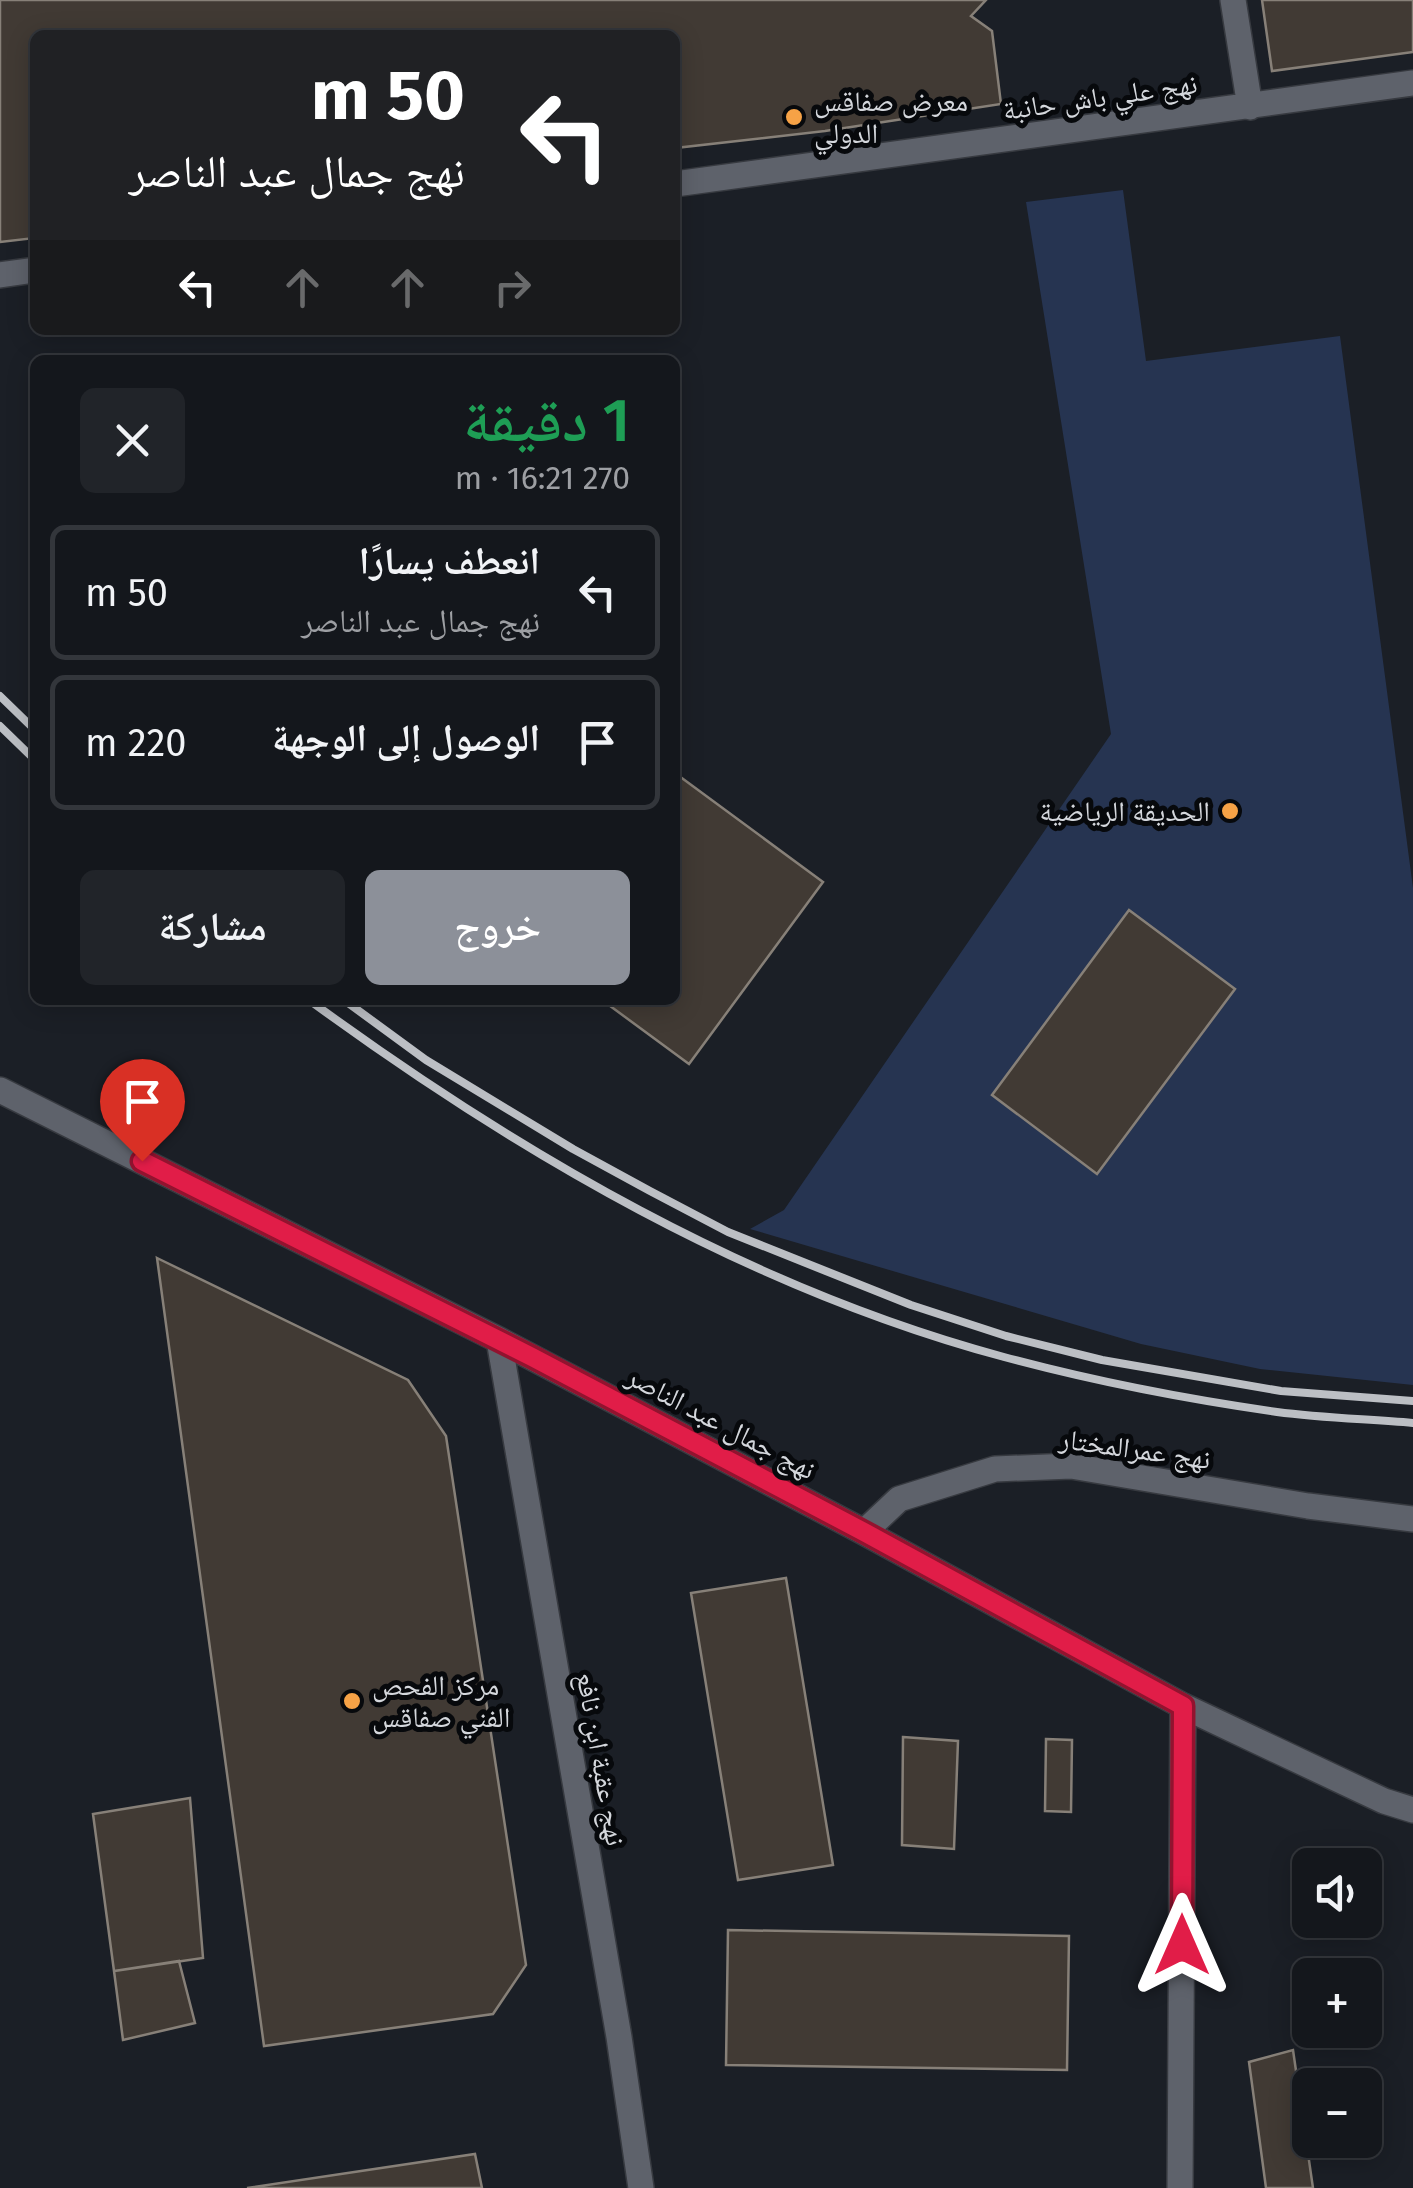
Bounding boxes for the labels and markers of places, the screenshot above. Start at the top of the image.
place label: معرض صفاقس الدولي [814,85,968,156]
marker: معرض صفاقس الدولي [783,106,805,128]
place label: الحديقة الرياضية [1040,795,1210,828]
marker: الحديقة الرياضية [1219,800,1241,822]
pin [100,1059,185,1162]
place label: مركز الفحص الفني صفاقس [372,1669,510,1740]
marker: مركز الفحص الفني صفاقس [341,1690,363,1712]

